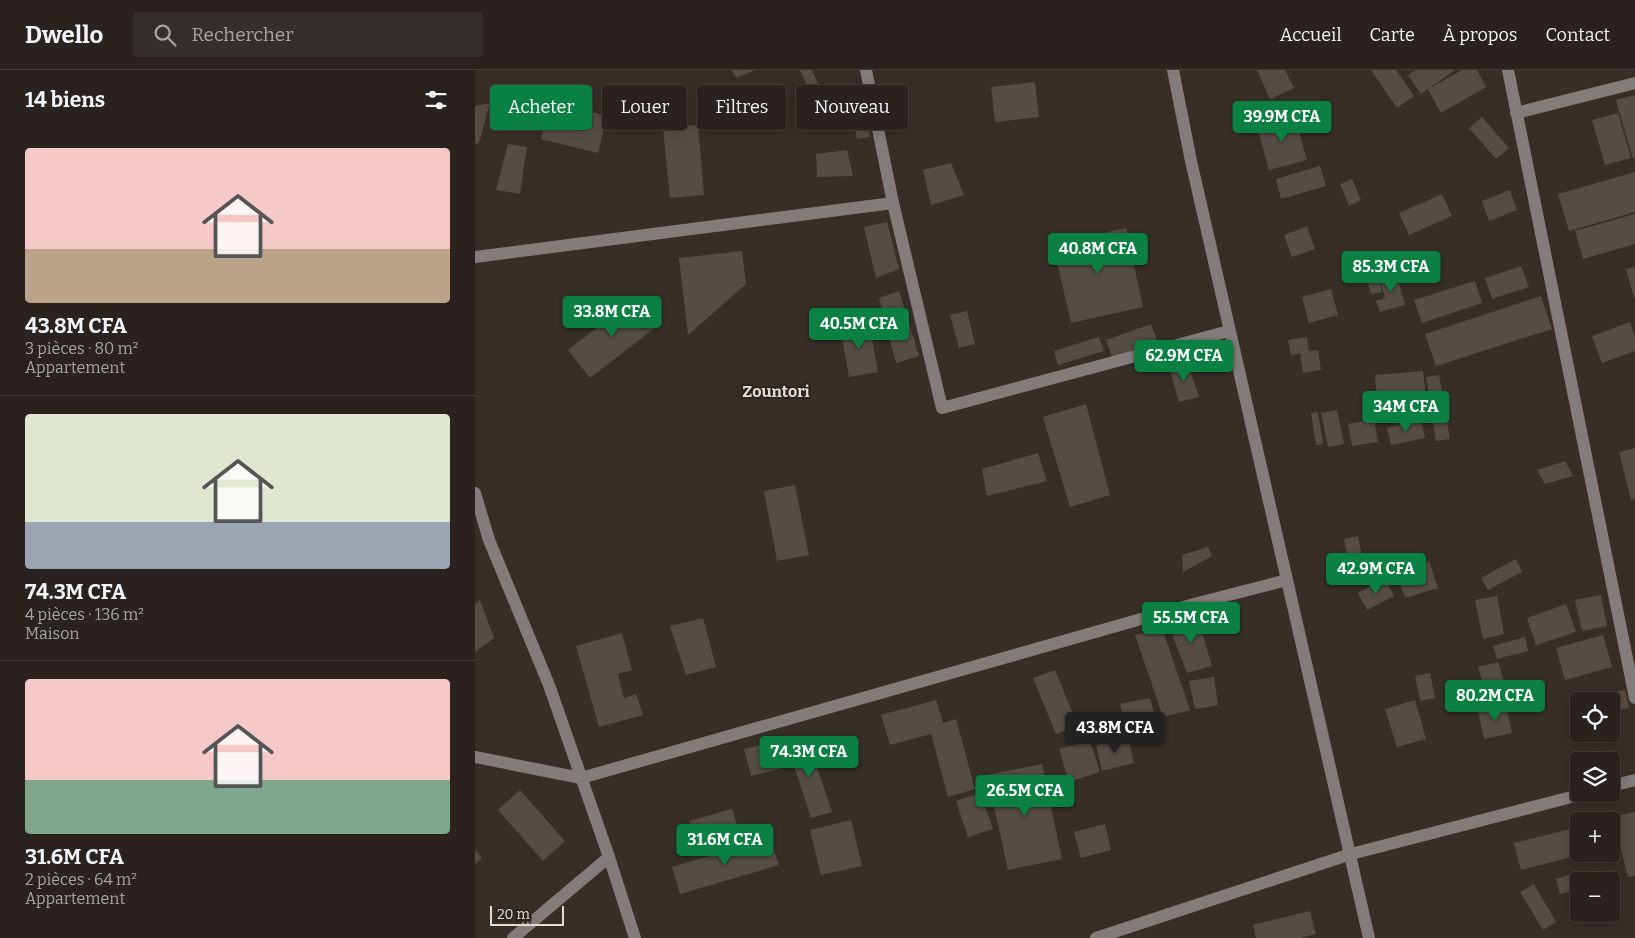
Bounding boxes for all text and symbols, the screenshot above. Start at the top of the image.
search box [133,12,483,57]
text: Dwello [25,21,103,49]
icon: search [151,21,179,49]
text: Rechercher [191,23,294,46]
text: Accueil [1280,24,1342,46]
text: Carte [1370,24,1415,46]
text: À propos [1443,24,1517,46]
text: Contact [1545,24,1610,46]
chip: Acheter [490,85,592,130]
chip: Louer [602,85,687,130]
chip: Filtres [697,85,786,130]
chip: Nouveau [796,85,908,130]
icon: filters [422,86,450,114]
text: 14 biens [25,87,105,113]
pin: 39.9M CFA [1225,100,1339,143]
text: 39.9M CFA [1244,107,1320,126]
icon: home [193,181,283,271]
pin: 40.8M CFA [1041,232,1155,275]
text: 40.8M CFA [1059,239,1137,258]
pin: 85.3M CFA [1334,250,1448,293]
text: 85.3M CFA [1352,257,1430,276]
pin: 33.8M CFA [555,296,669,338]
text: 33.8M CFA [574,302,650,321]
pin: 40.5M CFA [802,308,916,350]
text: 43.8M CFA [25,313,127,339]
text: 40.5M CFA [820,314,898,333]
text: 3 pièces · 80 m² [25,339,139,358]
pin: 62.9M CFA [1127,340,1241,382]
text: 62.9M CFA [1145,346,1223,365]
text: Appartement [25,358,125,377]
district label: Zountori [742,382,810,401]
pin: 34M CFA [1360,390,1452,433]
text: 34M CFA [1373,397,1439,416]
icon: home [193,446,283,536]
pin: 42.9M CFA [1319,552,1433,595]
text: 42.9M CFA [1337,559,1415,578]
text: 74.3M CFA [25,579,126,605]
pin: 55.5M CFA [1134,602,1248,644]
text: 4 pièces · 136 m² [25,605,144,624]
text: 55.5M CFA [1153,608,1229,627]
text: Maison [25,624,80,643]
pin: 80.2M CFA [1438,680,1552,722]
text: 80.2M CFA [1456,686,1534,705]
map controls [1570,692,1620,922]
button: locate [1570,692,1620,742]
icon: home [193,711,283,801]
pin: 43.8M CFA [1058,712,1172,754]
text: 43.8M CFA [1076,718,1154,737]
pin: 74.3M CFA [752,736,866,778]
text: 74.3M CFA [770,742,848,761]
button: layers [1570,752,1620,802]
pin: 26.5M CFA [968,774,1082,817]
text: 26.5M CFA [986,781,1064,800]
button: + [1570,812,1620,862]
pin: 31.6M CFA [668,824,782,866]
text: 31.6M CFA [687,830,763,849]
text: 31.6M CFA [25,844,124,870]
text: 2 pièces · 64 m² [25,870,137,889]
button: − [1570,872,1620,922]
text: Appartement [25,889,125,908]
scale bar [490,903,564,926]
text: 20 m [497,906,530,923]

